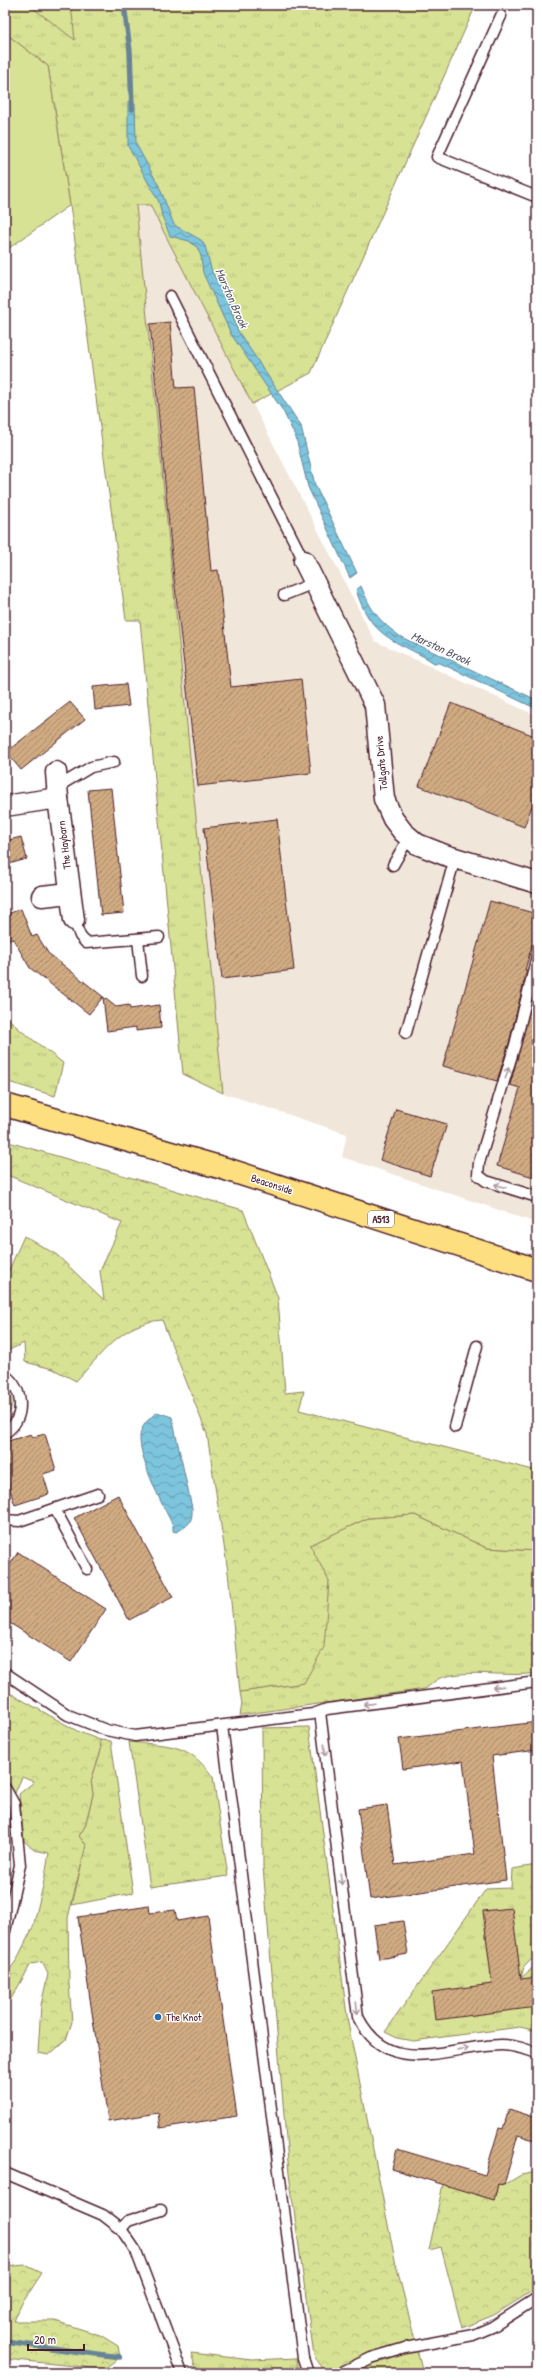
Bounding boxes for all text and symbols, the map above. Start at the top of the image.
water label: Marston Brook [211,265,253,331]
water label: Marston Brook [409,627,474,670]
street label: Tollgate Drive [372,734,390,791]
street label: The Haybarn [54,820,74,870]
one-way arrow [504,1067,511,1080]
street label: Beaconside [249,1171,295,1198]
one-way arrow [493,1182,506,1189]
road number: A513 [368,1211,394,1227]
one-way arrow [492,1683,505,1691]
one-way arrow [363,1700,376,1707]
one-way arrow [321,1743,328,1756]
one-way arrow [337,1872,345,1885]
one-way arrow [353,2001,361,2014]
place label: The Knot [166,2010,202,2024]
marker: The Knot [153,2012,163,2022]
one-way arrow [456,2045,469,2053]
scale bar [28,2326,84,2352]
text: 20 m [34,2331,56,2348]

